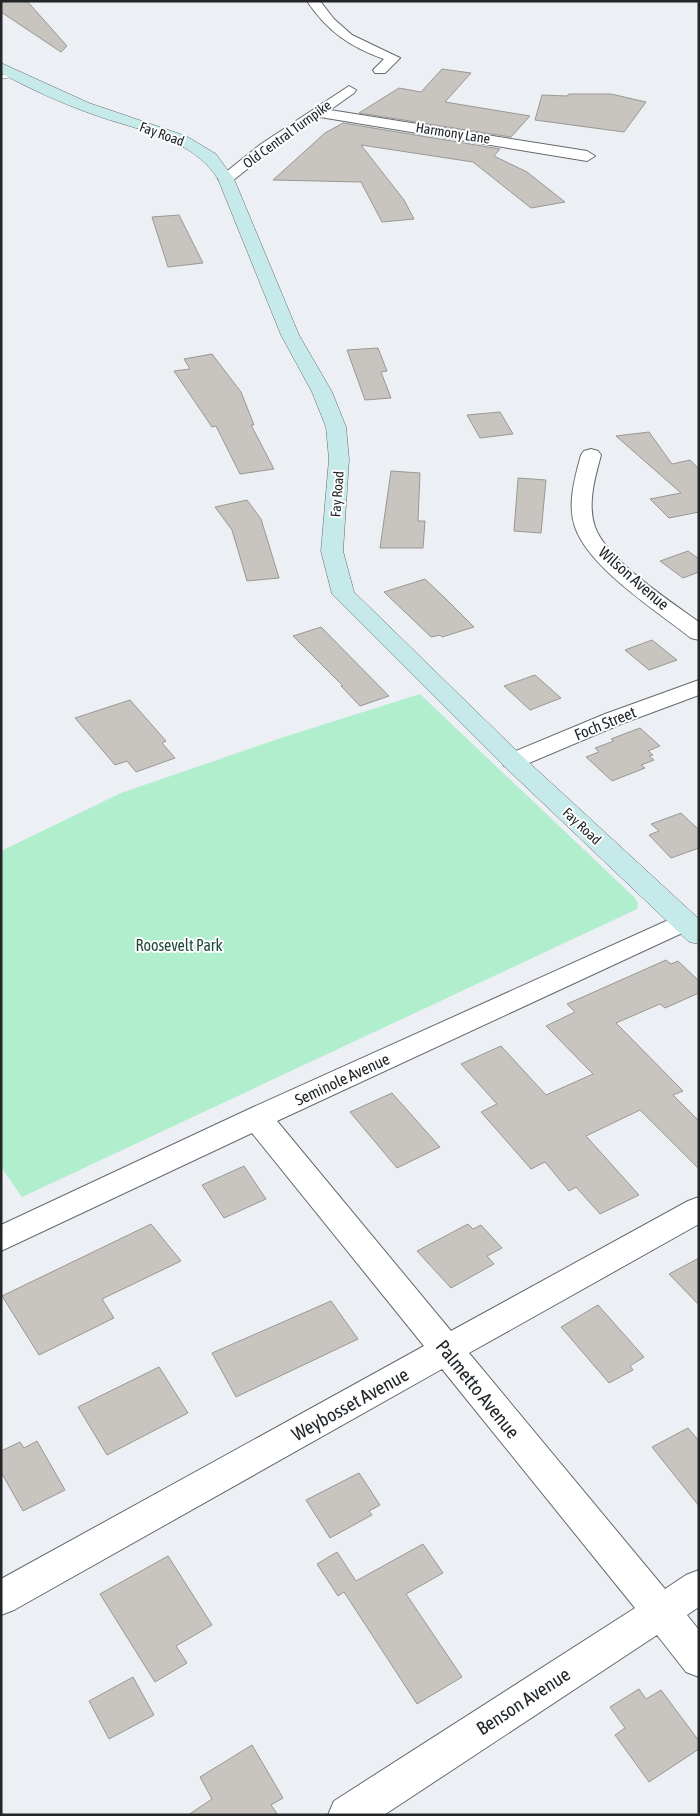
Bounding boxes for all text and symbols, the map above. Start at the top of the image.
street label: Old Central Turnpike [240,97,334,171]
street label: Fay Road [138,119,186,149]
street label: Harmony Lane [415,119,491,147]
street label: Fay Road [327,470,347,518]
street label: Wilson Avenue [595,543,673,613]
street label: Foch Street [572,702,639,743]
street label: Fay Road [560,804,604,848]
park label: Roosevelt Park [135,936,223,954]
street label: Seminole Avenue [292,1049,392,1109]
street label: Palmetto Avenue [432,1335,524,1443]
street label: Weybosset Avenue [288,1363,412,1445]
street label: Benson Avenue [472,1663,574,1739]

